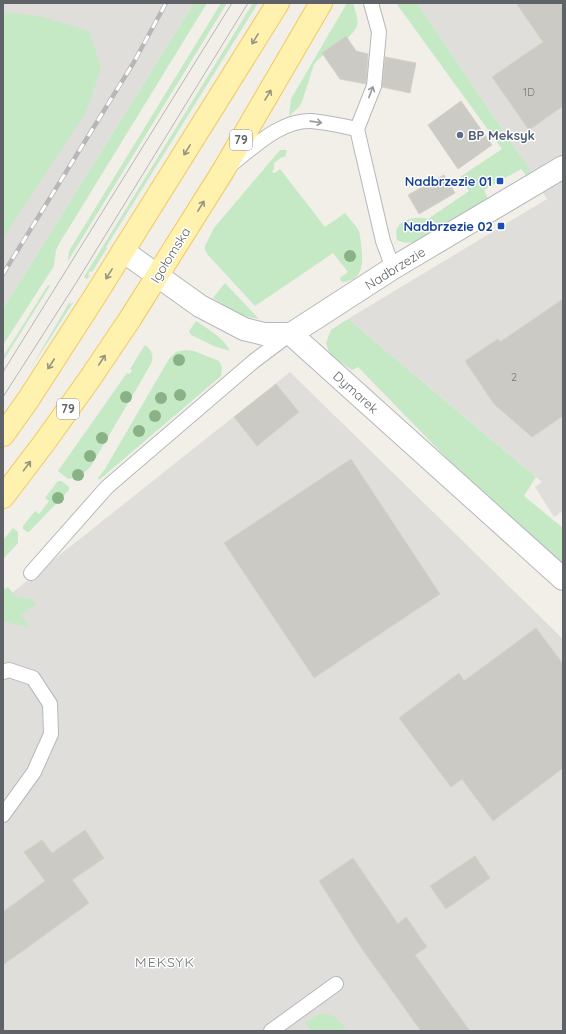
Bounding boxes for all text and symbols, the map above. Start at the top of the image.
one-way arrow [251,33,259,45]
house number: 1D [523,85,535,99]
one-way arrow [368,87,376,99]
one-way arrow [264,90,272,101]
one-way arrow [310,118,323,126]
place label: BP Meksyk [468,127,535,143]
road number: 79 [230,130,252,150]
marker: BP Meksyk [455,130,465,140]
one-way arrow [182,144,190,156]
place label: Nadbrzezie 01 [405,173,492,189]
marker: Nadbrzezie 01 [495,176,505,186]
one-way arrow [197,200,205,212]
place label: Nadbrzezie 02 [403,218,493,234]
marker: Nadbrzezie 02 [496,221,506,231]
street label: Igołomska [147,224,193,286]
street label: Nadbrzezie [362,243,428,293]
one-way arrow [105,268,113,280]
one-way arrow [99,354,107,366]
one-way arrow [47,358,55,369]
street label: Dymarek [330,367,382,417]
house number: 2 [511,370,517,384]
road number: 79 [57,399,79,419]
one-way arrow [23,461,31,472]
district label: MEKSYK [135,953,195,971]

